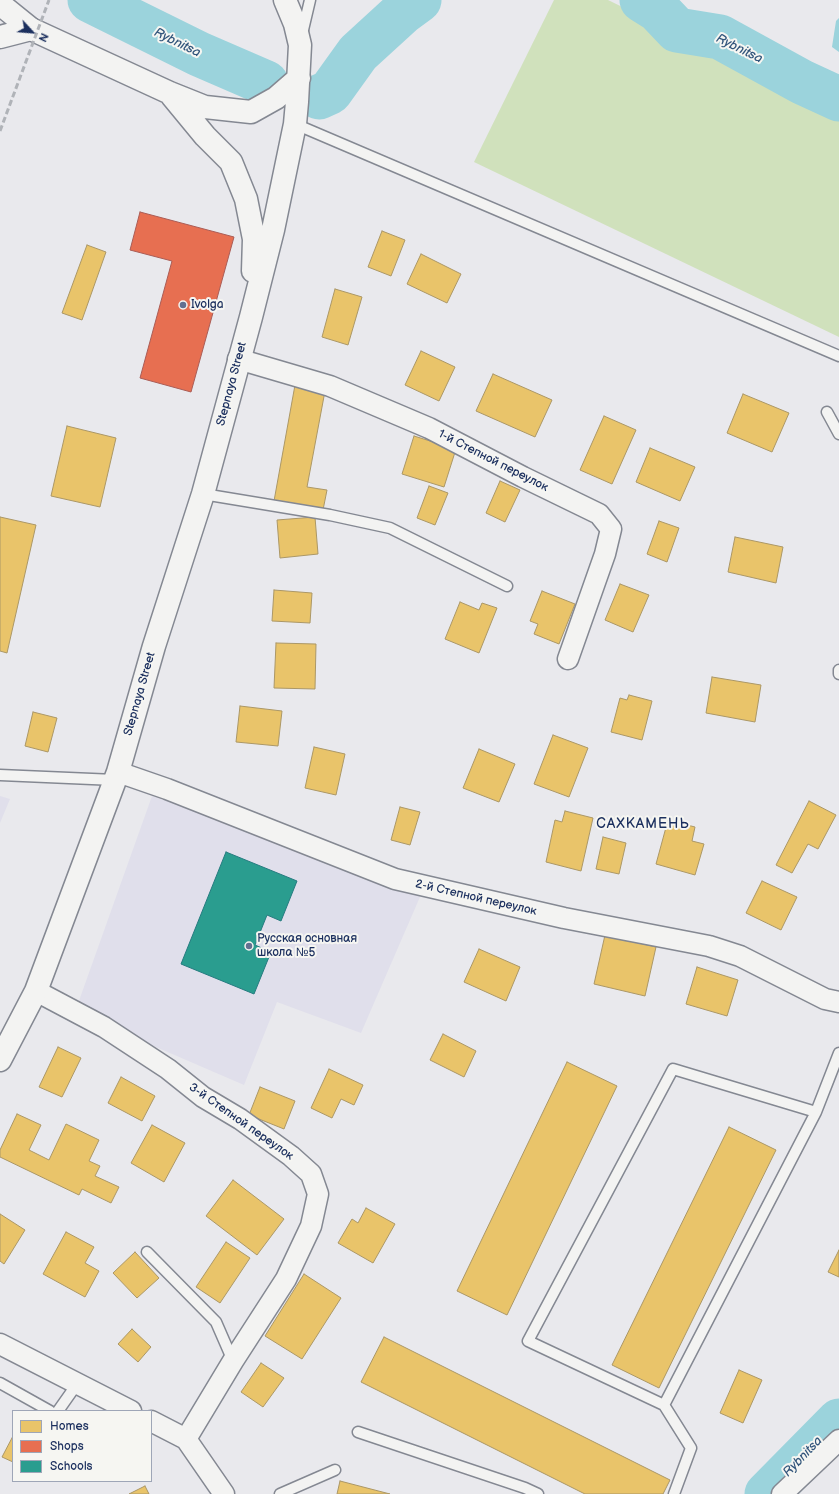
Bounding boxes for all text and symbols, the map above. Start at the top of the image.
north arrow [12,12,52,52]
water label: Rybnitsa [151,25,203,61]
text: N [36,31,51,44]
water label: Rybnitsa [713,31,765,67]
place label: Ivolga [191,298,223,312]
marker: Ivolga [178,300,188,310]
street label: Stepnaya Street [214,340,250,428]
street label: 1-й Степной переулок [436,427,550,495]
street label: Stepnaya Street [121,651,159,737]
district label: САХКАМЕНЬ [596,816,690,832]
street label: 2-й Степной переулок [414,877,538,919]
place label: Русская основная школа №5 [257,932,357,960]
marker: Русская основная школа №5 [244,941,254,951]
street label: 3-й Степной переулок [186,1080,296,1164]
legend [12,1410,152,1482]
text: Homes [50,1419,89,1434]
water label: Rybnitsa [780,1434,826,1480]
text: Shops [50,1439,84,1454]
text: Schools [50,1459,93,1474]

